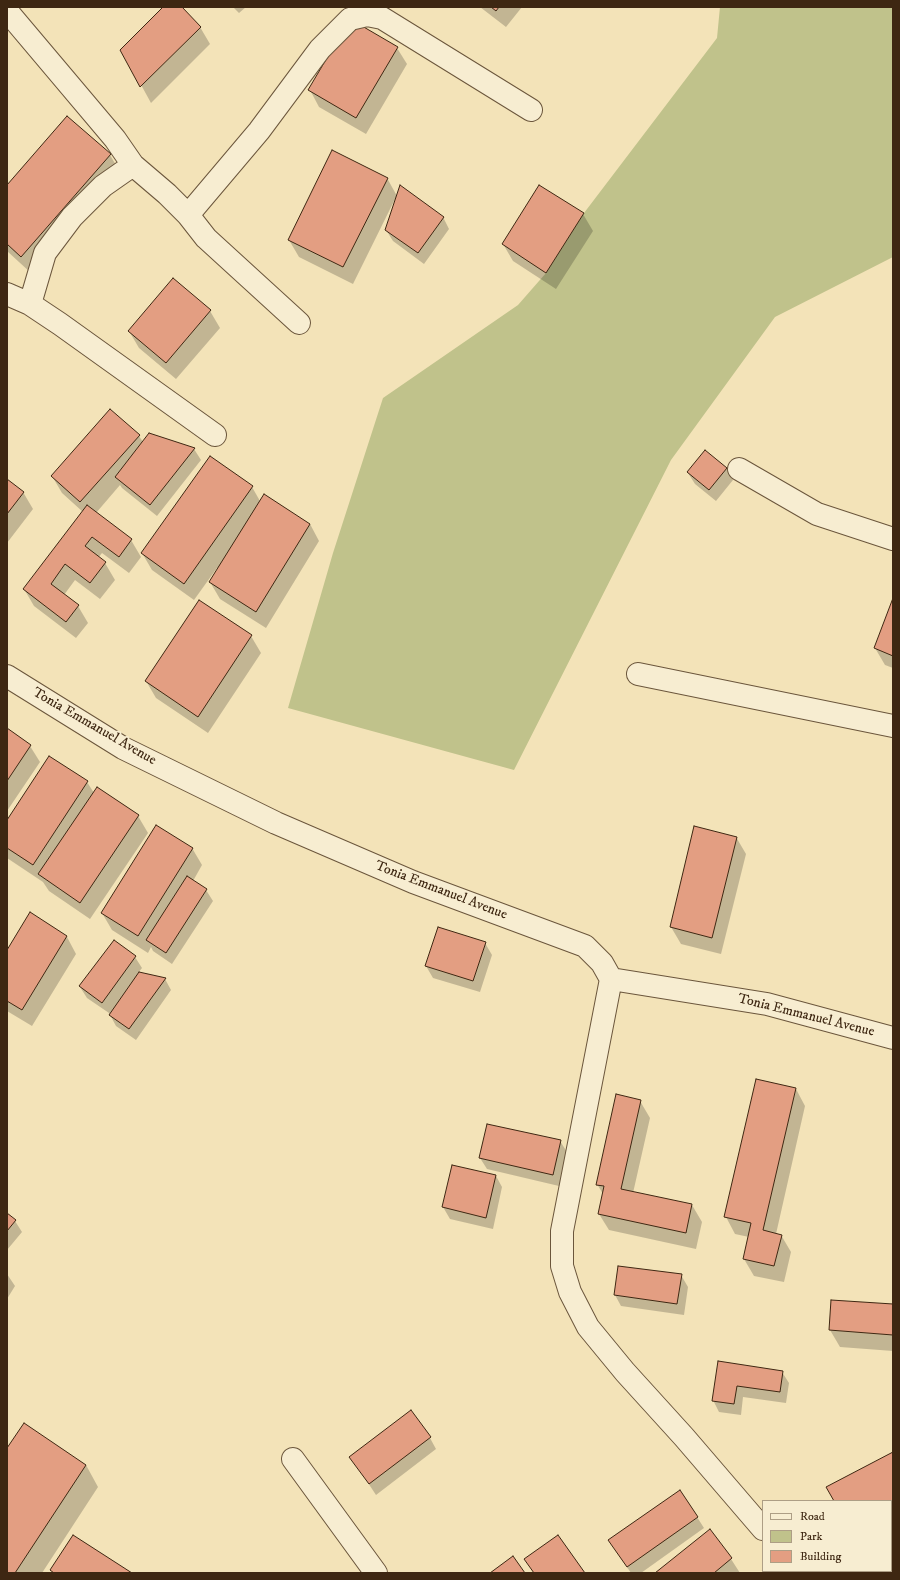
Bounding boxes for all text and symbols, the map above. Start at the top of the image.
street label: Tonia Emmanuel Avenue [29,685,159,769]
street label: Tonia Emmanuel Avenue [373,858,509,924]
street label: Tonia Emmanuel Avenue [736,991,876,1041]
legend [762,1500,892,1572]
text: Road [800,1509,825,1524]
text: Park [800,1529,822,1544]
text: Building [800,1549,841,1564]

